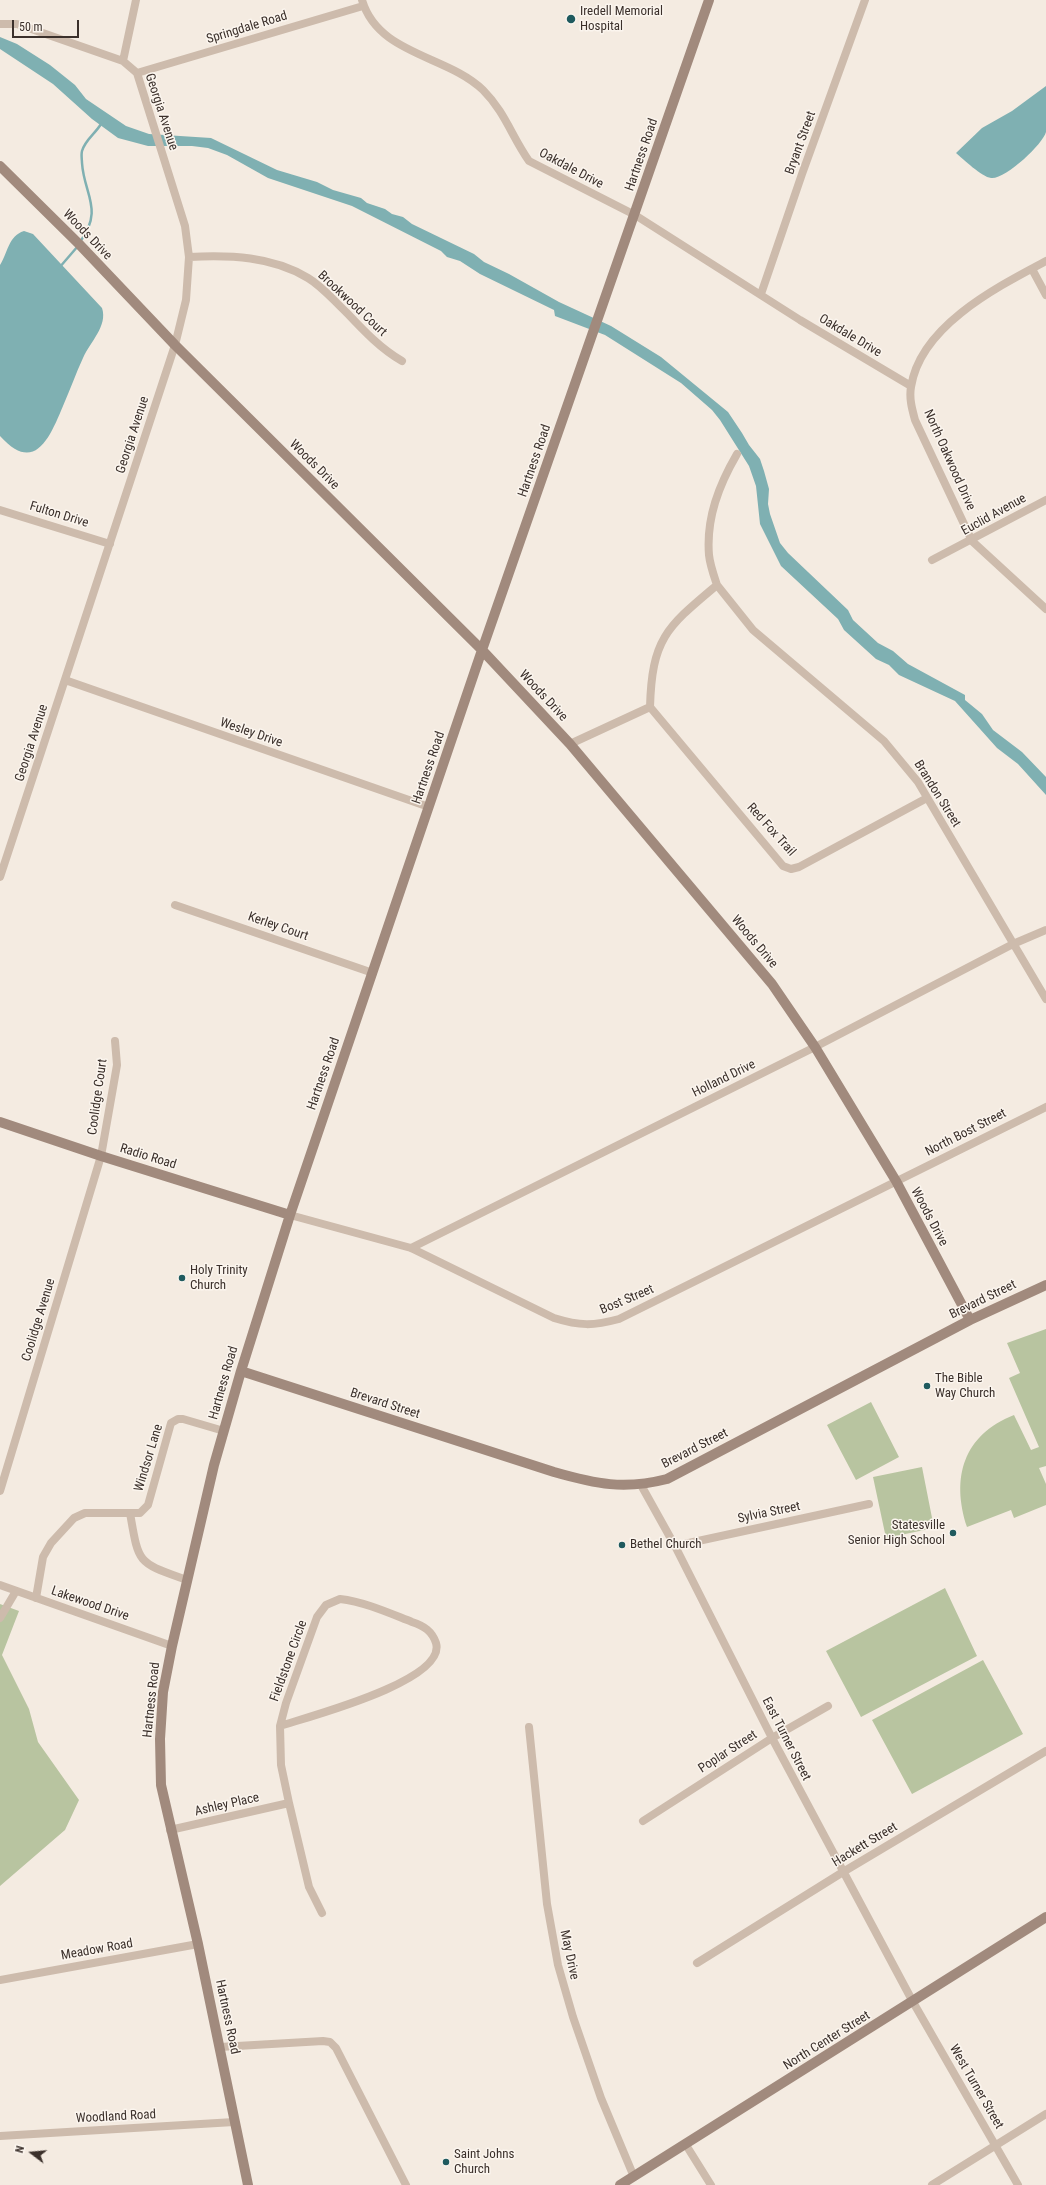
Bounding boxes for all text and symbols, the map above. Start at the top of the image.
place label: Iredell Memorial Hospital [580,4,663,35]
street label: Springdale Road [205,8,289,48]
scale bar [14,12,81,38]
marker: Iredell Memorial Hospital [565,13,577,25]
text: 50 m [19,20,43,34]
street label: Georgia Avenue [141,71,181,153]
street label: Bryant Street [782,109,820,177]
street label: Hartness Road [622,117,662,193]
street label: Oakdale Drive [536,146,606,192]
street label: Woods Drive [59,207,115,263]
street label: Brookwood Court [314,268,390,340]
street label: Oakdale Drive [816,311,884,361]
street label: Georgia Avenue [113,394,153,476]
street label: North Oakwood Drive [920,407,978,513]
street label: Hartness Road [515,423,555,499]
street label: Woods Drive [286,437,342,493]
street label: Euclid Avenue [959,491,1029,539]
street label: Fulton Drive [28,499,90,531]
street label: Woods Drive [515,667,571,725]
street label: Georgia Avenue [12,702,52,784]
street label: Wesley Drive [218,715,284,751]
street label: Hartness Road [409,730,449,806]
street label: Brandon Street [910,758,964,830]
street label: Red Fox Trail [743,800,799,860]
street label: Kerley Court [246,909,310,945]
street label: Woods Drive [727,912,781,972]
street label: Hartness Road [304,1036,344,1112]
street label: Holland Drive [690,1057,758,1101]
street label: Coolidge Court [85,1058,111,1136]
street label: North Bost Street [923,1106,1009,1160]
street label: Radio Road [118,1141,178,1173]
street label: Woods Drive [907,1185,951,1249]
place label: Holy Trinity Church [190,1263,248,1294]
marker: Holy Trinity Church [177,1273,187,1283]
street label: Coolidge Avenue [19,1277,59,1363]
street label: Brevard Street [947,1277,1019,1323]
street label: Bost Street [598,1282,656,1318]
street label: Hartness Road [206,1344,242,1422]
place label: The Bible Way Church [935,1371,995,1402]
marker: The Bible Way Church [922,1381,932,1391]
street label: Brevard Street [348,1385,422,1423]
street label: Windsor Lane [131,1422,167,1494]
street label: Brevard Street [659,1426,731,1472]
street label: Sylvia Street [736,1499,802,1527]
place label: Statesville Senior High School [848,1518,945,1549]
marker: Statesville Senior High School [948,1528,958,1538]
place label: Bethel Church [630,1537,701,1553]
marker: Bethel Church [617,1540,627,1550]
street label: Lakewood Drive [49,1583,131,1625]
street label: Fieldstone Circle [267,1618,311,1704]
street label: Hartness Road [140,1662,164,1738]
street label: East Turner Street [758,1695,814,1783]
street label: Poplar Street [696,1727,760,1777]
street label: Ashley Place [193,1790,261,1820]
street label: Hackett Street [830,1819,900,1871]
street label: May Drive [556,1929,582,1981]
street label: Meadow Road [60,1936,134,1964]
street label: Hartness Road [211,1978,243,2056]
street label: North Center Street [781,2008,873,2074]
street label: West Turner Street [946,2042,1006,2132]
street label: Woodland Road [76,2107,156,2127]
north arrow [12,2133,52,2173]
text: N [13,2145,27,2155]
place label: Saint Johns Church [454,2147,514,2178]
marker: Saint Johns Church [441,2157,451,2167]

